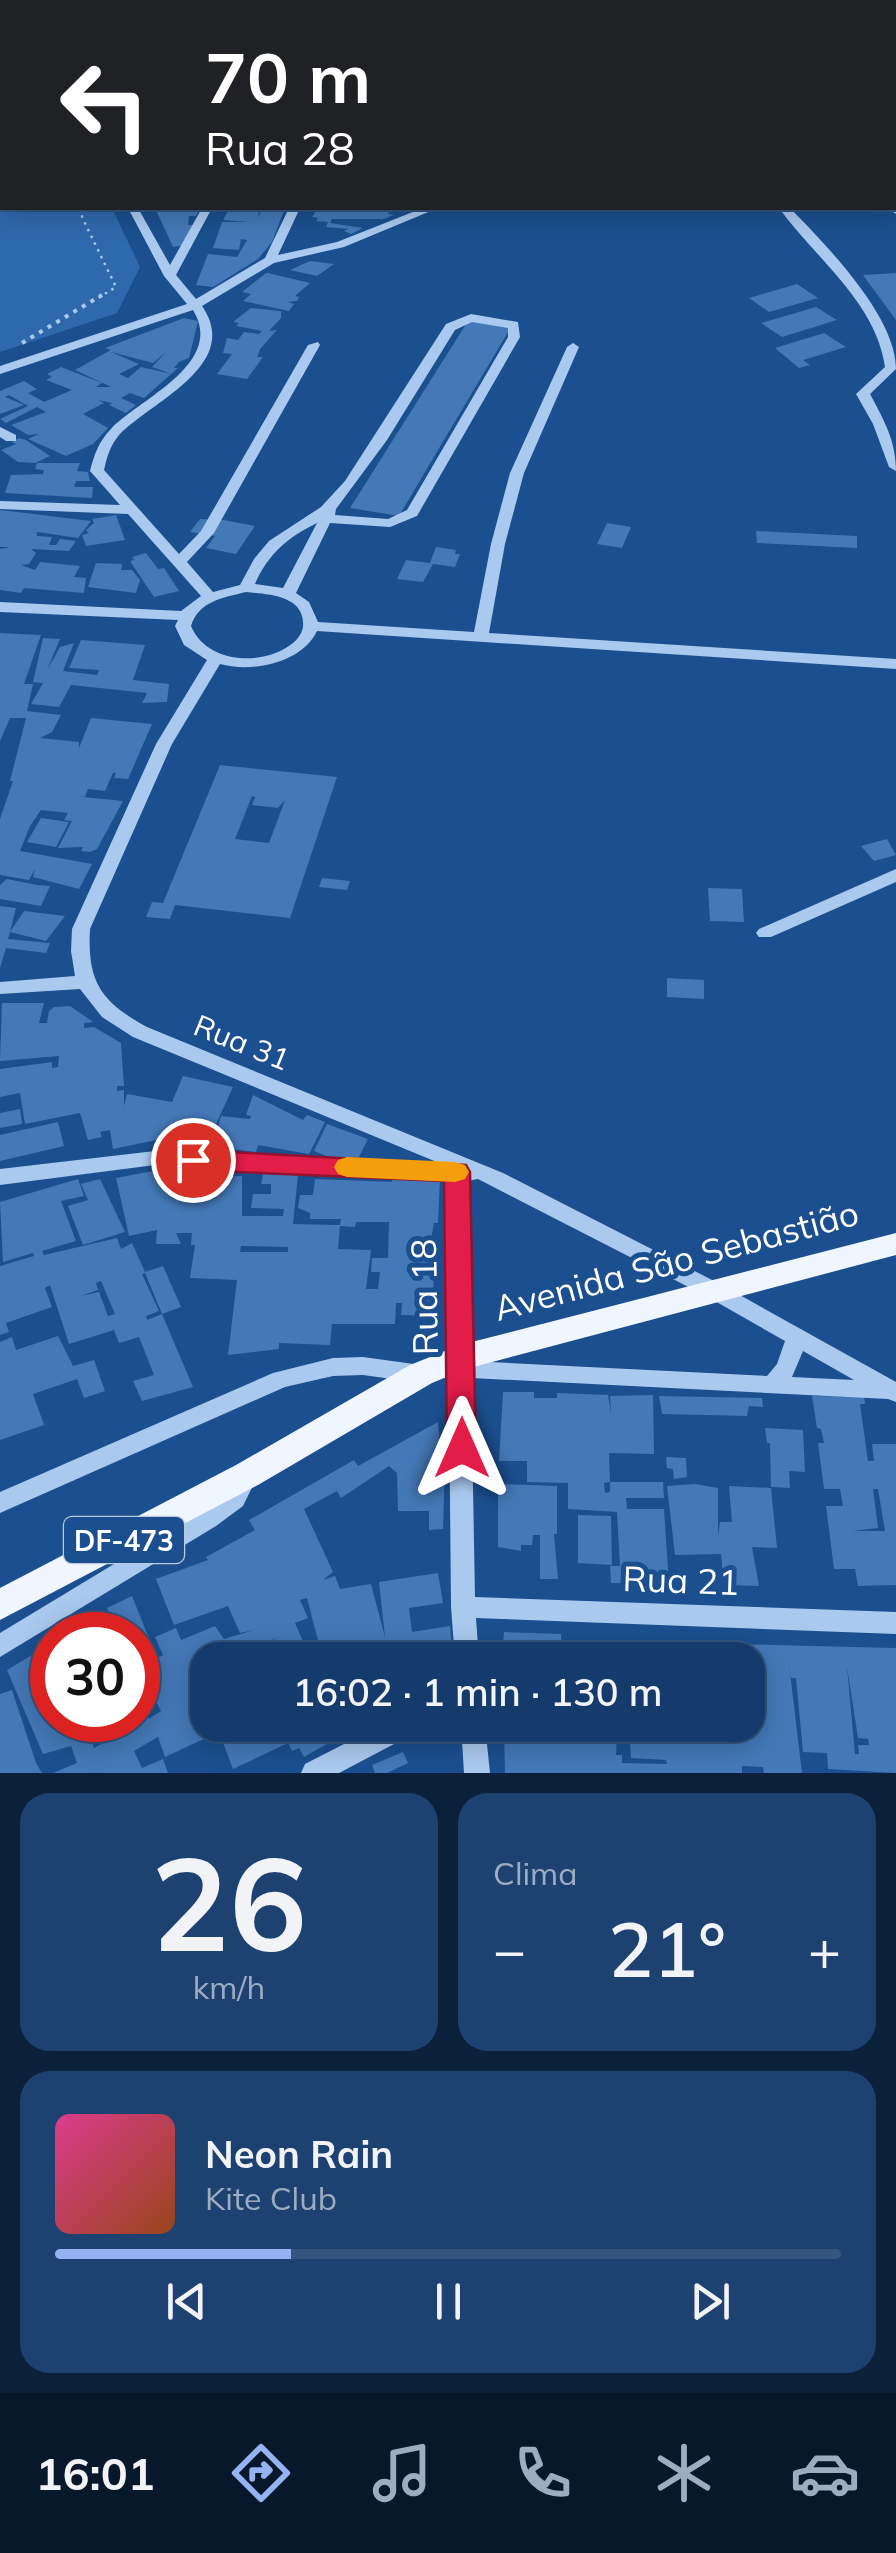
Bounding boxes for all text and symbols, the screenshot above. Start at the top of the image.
text: 70 m [205,33,371,121]
icon: left [40,40,170,170]
text: Rua 28 [205,120,355,176]
street label: Rua 31 [189,1006,295,1078]
pin [151,1118,236,1203]
icon: arrive [166,1133,221,1188]
street label: Avenida São Sebastião [489,1190,863,1330]
street label: Rua 18 [401,1238,447,1356]
position arrow [410,1396,514,1500]
road number: DF-473 [64,1517,184,1563]
street label: Rua 21 [622,1556,740,1604]
speed limit sign: 30 [30,1612,160,1742]
text: 16:02 · 1 min · 130 m [292,1668,663,1716]
text: 26 [151,1820,307,1984]
text: Clima [493,1853,577,1893]
text: 21° [608,1902,726,1996]
text: − [493,1915,526,1984]
text: + [808,1915,841,1984]
text: km/h [193,1967,265,2007]
text: Neon Rain [205,2130,393,2178]
text: Kite Club [205,2178,337,2218]
icon: previous [159,2274,214,2329]
icon: pause [421,2274,476,2329]
icon: next [683,2274,738,2329]
icon: directions [226,2438,296,2508]
icon: music [367,2438,437,2508]
icon: phone [508,2438,578,2508]
icon: climate [649,2438,719,2508]
icon: car [790,2438,860,2508]
text: 16:01 [36,2445,155,2501]

